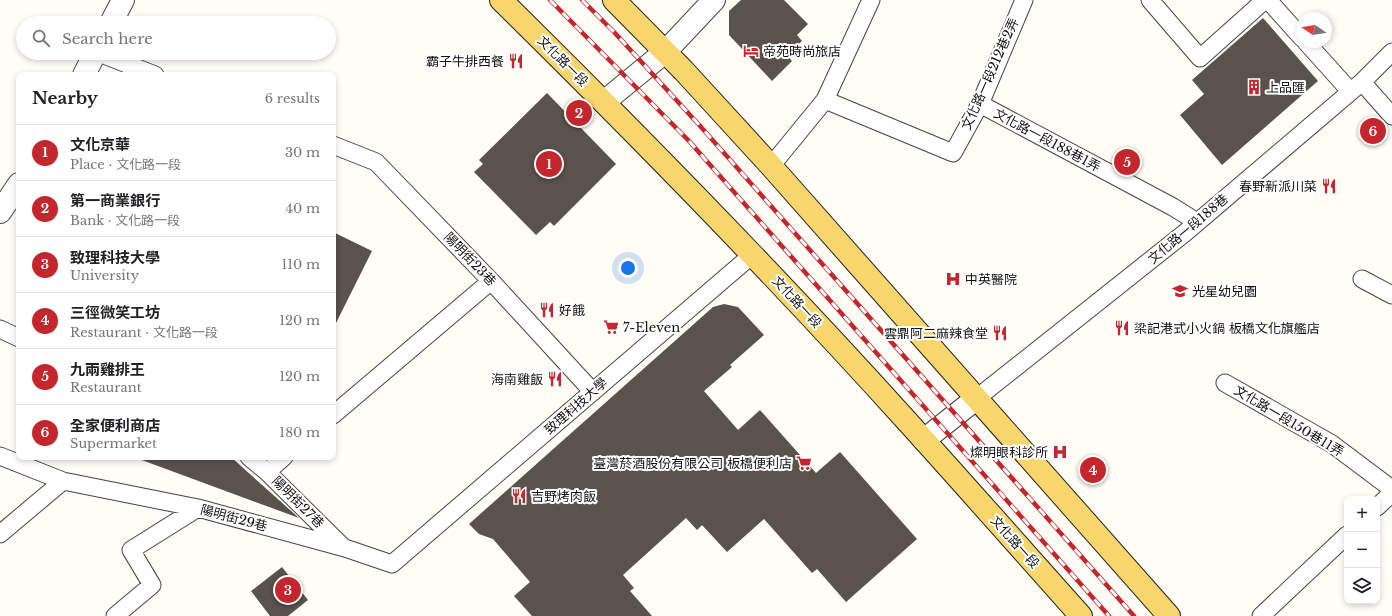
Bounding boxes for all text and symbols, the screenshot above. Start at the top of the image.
north arrow [1296,12,1332,48]
street label: 文化路一段212巷2弄 [958,15,1022,133]
search box [16,16,336,60]
icon: search [30,27,52,49]
text: Search here [62,29,153,48]
street label: 文化路一段 [534,32,592,90]
hotel icon: 帝苑時尚旅店 [742,42,760,60]
place label: 帝苑時尚旅店 [763,43,841,60]
restaurant icon: 霸子牛排西餐 [507,52,525,70]
place label: 霸子牛排西餐 [426,53,504,70]
building icon: 上品匯 [1245,78,1263,96]
place label: 上品匯 [1266,79,1305,96]
text: Nearby [32,88,98,109]
text: 6 results [265,90,320,107]
pin: 2 [566,98,592,128]
street label: 文化路一段188巷1弄 [991,105,1103,175]
pin: 6 [1360,116,1386,146]
text: 文化京華 [70,135,130,154]
text: 1 [42,144,48,161]
text: 30 m [285,144,320,161]
pin: 5 [1114,147,1140,177]
pin: 1 [536,149,562,179]
text: Place · 文化路一段 [70,156,181,173]
restaurant icon: 春野新派川菜 [1320,177,1338,195]
place label: 春野新派川菜 [1239,178,1317,195]
street label: 文化路一段188巷 [1144,190,1232,268]
text: 第一商業銀行 [70,191,160,210]
text: 2 [41,200,49,217]
text: 40 m [285,200,320,217]
text: Bank · 文化路一段 [70,212,180,229]
street label: 陽明街23巷 [440,229,500,289]
text: 致理科技大學 [70,248,160,267]
text: 3 [41,256,49,273]
text: 110 m [281,256,320,273]
your location [618,258,638,278]
text: University [70,267,139,284]
hospital icon: 中英醫院 [944,270,962,288]
place label: 中英醫院 [965,271,1017,288]
street label: 文化路一段 [769,272,825,332]
school or university icon: 光星幼兒園 [1171,282,1189,300]
place label: 光星幼兒園 [1192,283,1257,300]
restaurant icon: 好餓 [538,301,556,319]
place label: 好餓 [559,302,585,319]
text: 三徑微笑工坊 [70,303,160,322]
text: 4 [41,312,49,329]
text: 120 m [279,312,320,329]
supermarket icon: 7-Eleven [602,318,620,336]
place label: 7-Eleven [623,319,680,336]
restaurant icon: 梁記港式小火鍋 板橋文化旗艦店 [1113,319,1131,337]
place label: 梁記港式小火鍋 板橋文化旗艦店 [1134,320,1320,337]
text: Restaurant · 文化路一段 [70,324,218,341]
restaurant icon: 雲鼎阿二麻辣食堂 [991,324,1009,342]
place label: 雲鼎阿二麻辣食堂 [884,325,988,342]
text: 九兩雞排王 [70,360,145,379]
text: 5 [41,368,49,385]
text: 120 m [279,368,320,385]
restaurant icon: 海南雞飯 [546,370,564,388]
place label: 海南雞飯 [491,371,543,388]
street label: 致理科技大學 [541,374,611,438]
text: Restaurant [70,379,142,396]
street label: 文化路一段150巷11弄 [1231,382,1347,460]
text: 全家便利商店 [70,416,160,435]
text: 6 [41,424,49,441]
text: 180 m [279,424,320,441]
text: Supermarket [70,435,157,452]
hospital icon: 燦明眼科診所 [1051,443,1069,461]
place label: 燦明眼科診所 [970,444,1048,461]
supermarket icon: 臺灣菸酒股份有限公司 板橋便利店 [795,454,813,472]
place label: 臺灣菸酒股份有限公司 板橋便利店 [593,455,792,472]
pin: 4 [1080,455,1106,485]
street label: 陽明街27巷 [268,472,328,532]
restaurant icon: 吉野烤肉飯 [510,487,528,505]
place label: 吉野烤肉飯 [531,488,596,505]
map controls [1344,496,1380,604]
button: + [1344,496,1380,532]
street label: 陽明街29巷 [199,501,269,535]
street label: 文化路一段 [987,512,1043,572]
button: − [1344,532,1380,568]
button: layers [1344,568,1380,604]
pin: 3 [275,575,301,605]

